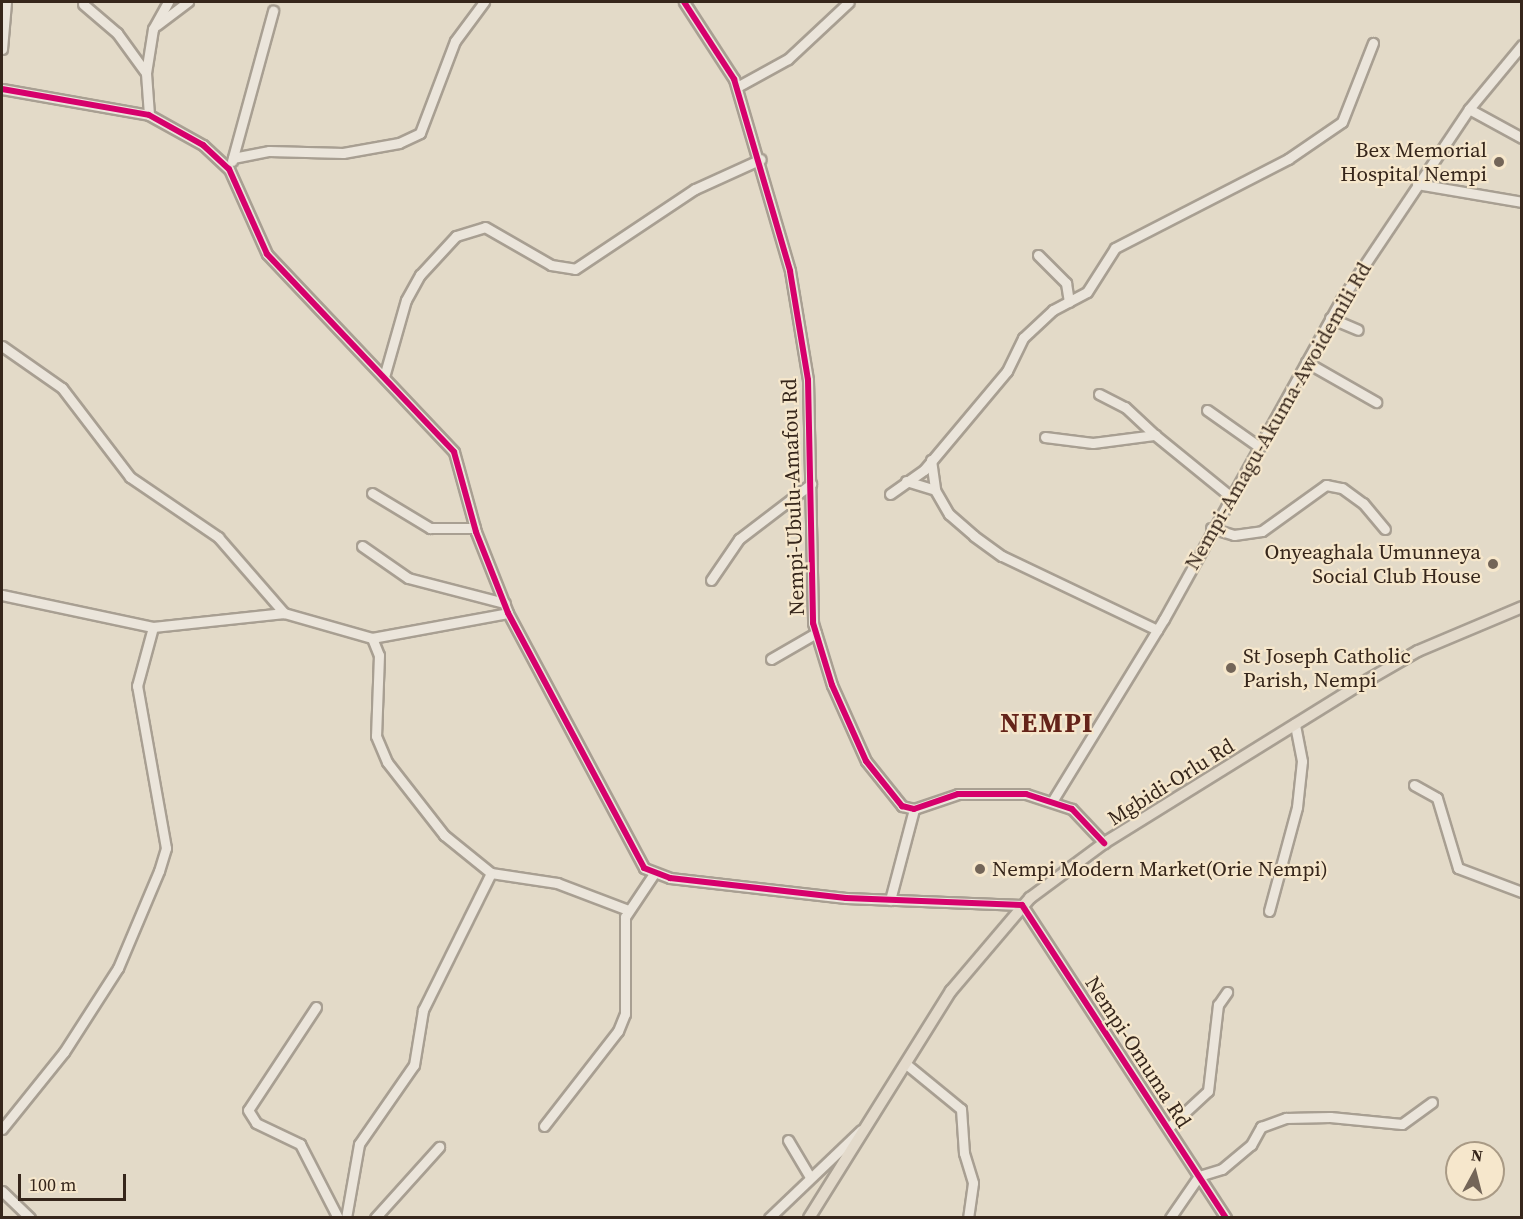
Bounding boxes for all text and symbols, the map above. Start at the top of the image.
place label: Bex Memorial Hospital Nempi [1340,137,1487,187]
marker: Bex Memorial Hospital Nempi [1492,155,1506,169]
street label: Nempi-Amagu-Akuma-Awoidemili Rd [1179,258,1377,574]
street label: Nempi-Ubulu-Amafou Rd [776,378,810,616]
place label: Onyeaghala Umunneya Social Club House [1264,539,1481,589]
marker: Onyeaghala Umunneya Social Club House [1486,557,1500,571]
place label: St Joseph Catholic Parish, Nempi [1243,643,1411,693]
marker: St Joseph Catholic Parish, Nempi [1224,661,1238,675]
district label: NEMPI [1000,707,1094,739]
street label: Mgbidi-Orlu Rd [1103,733,1239,831]
place label: Nempi Modern Market(Orie Nempi) [992,856,1328,882]
marker: Nempi Modern Market(Orie Nempi) [973,862,987,876]
street label: Nempi-Omuma Rd [1080,972,1196,1132]
north arrow [1445,1141,1505,1201]
text: N [1470,1143,1484,1167]
scale bar [21,1162,129,1200]
text: 100 m [29,1172,76,1197]

